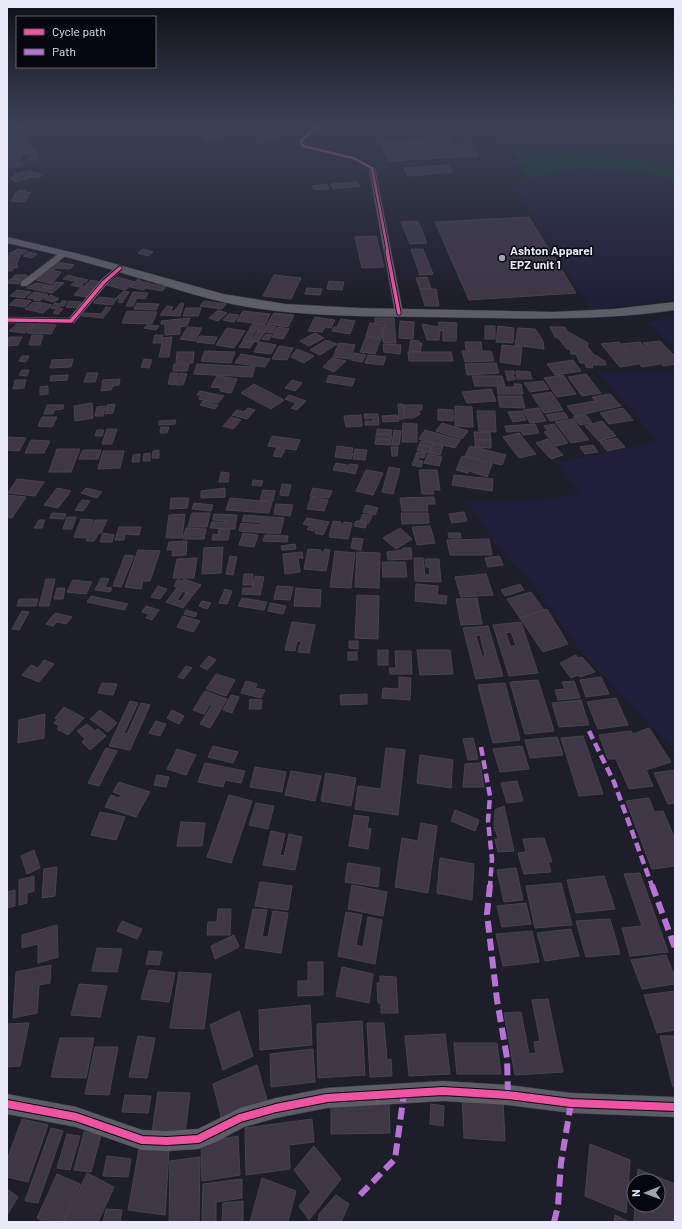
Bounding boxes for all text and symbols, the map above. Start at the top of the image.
legend [16,16,156,68]
text: Cycle path [52,24,106,38]
text: Path [52,44,76,58]
place label: Ashton Apparel EPZ unit 1 [510,243,593,271]
marker: Ashton Apparel EPZ unit 1 [497,253,507,263]
north arrow [626,1173,666,1213]
text: N [629,1189,642,1197]

